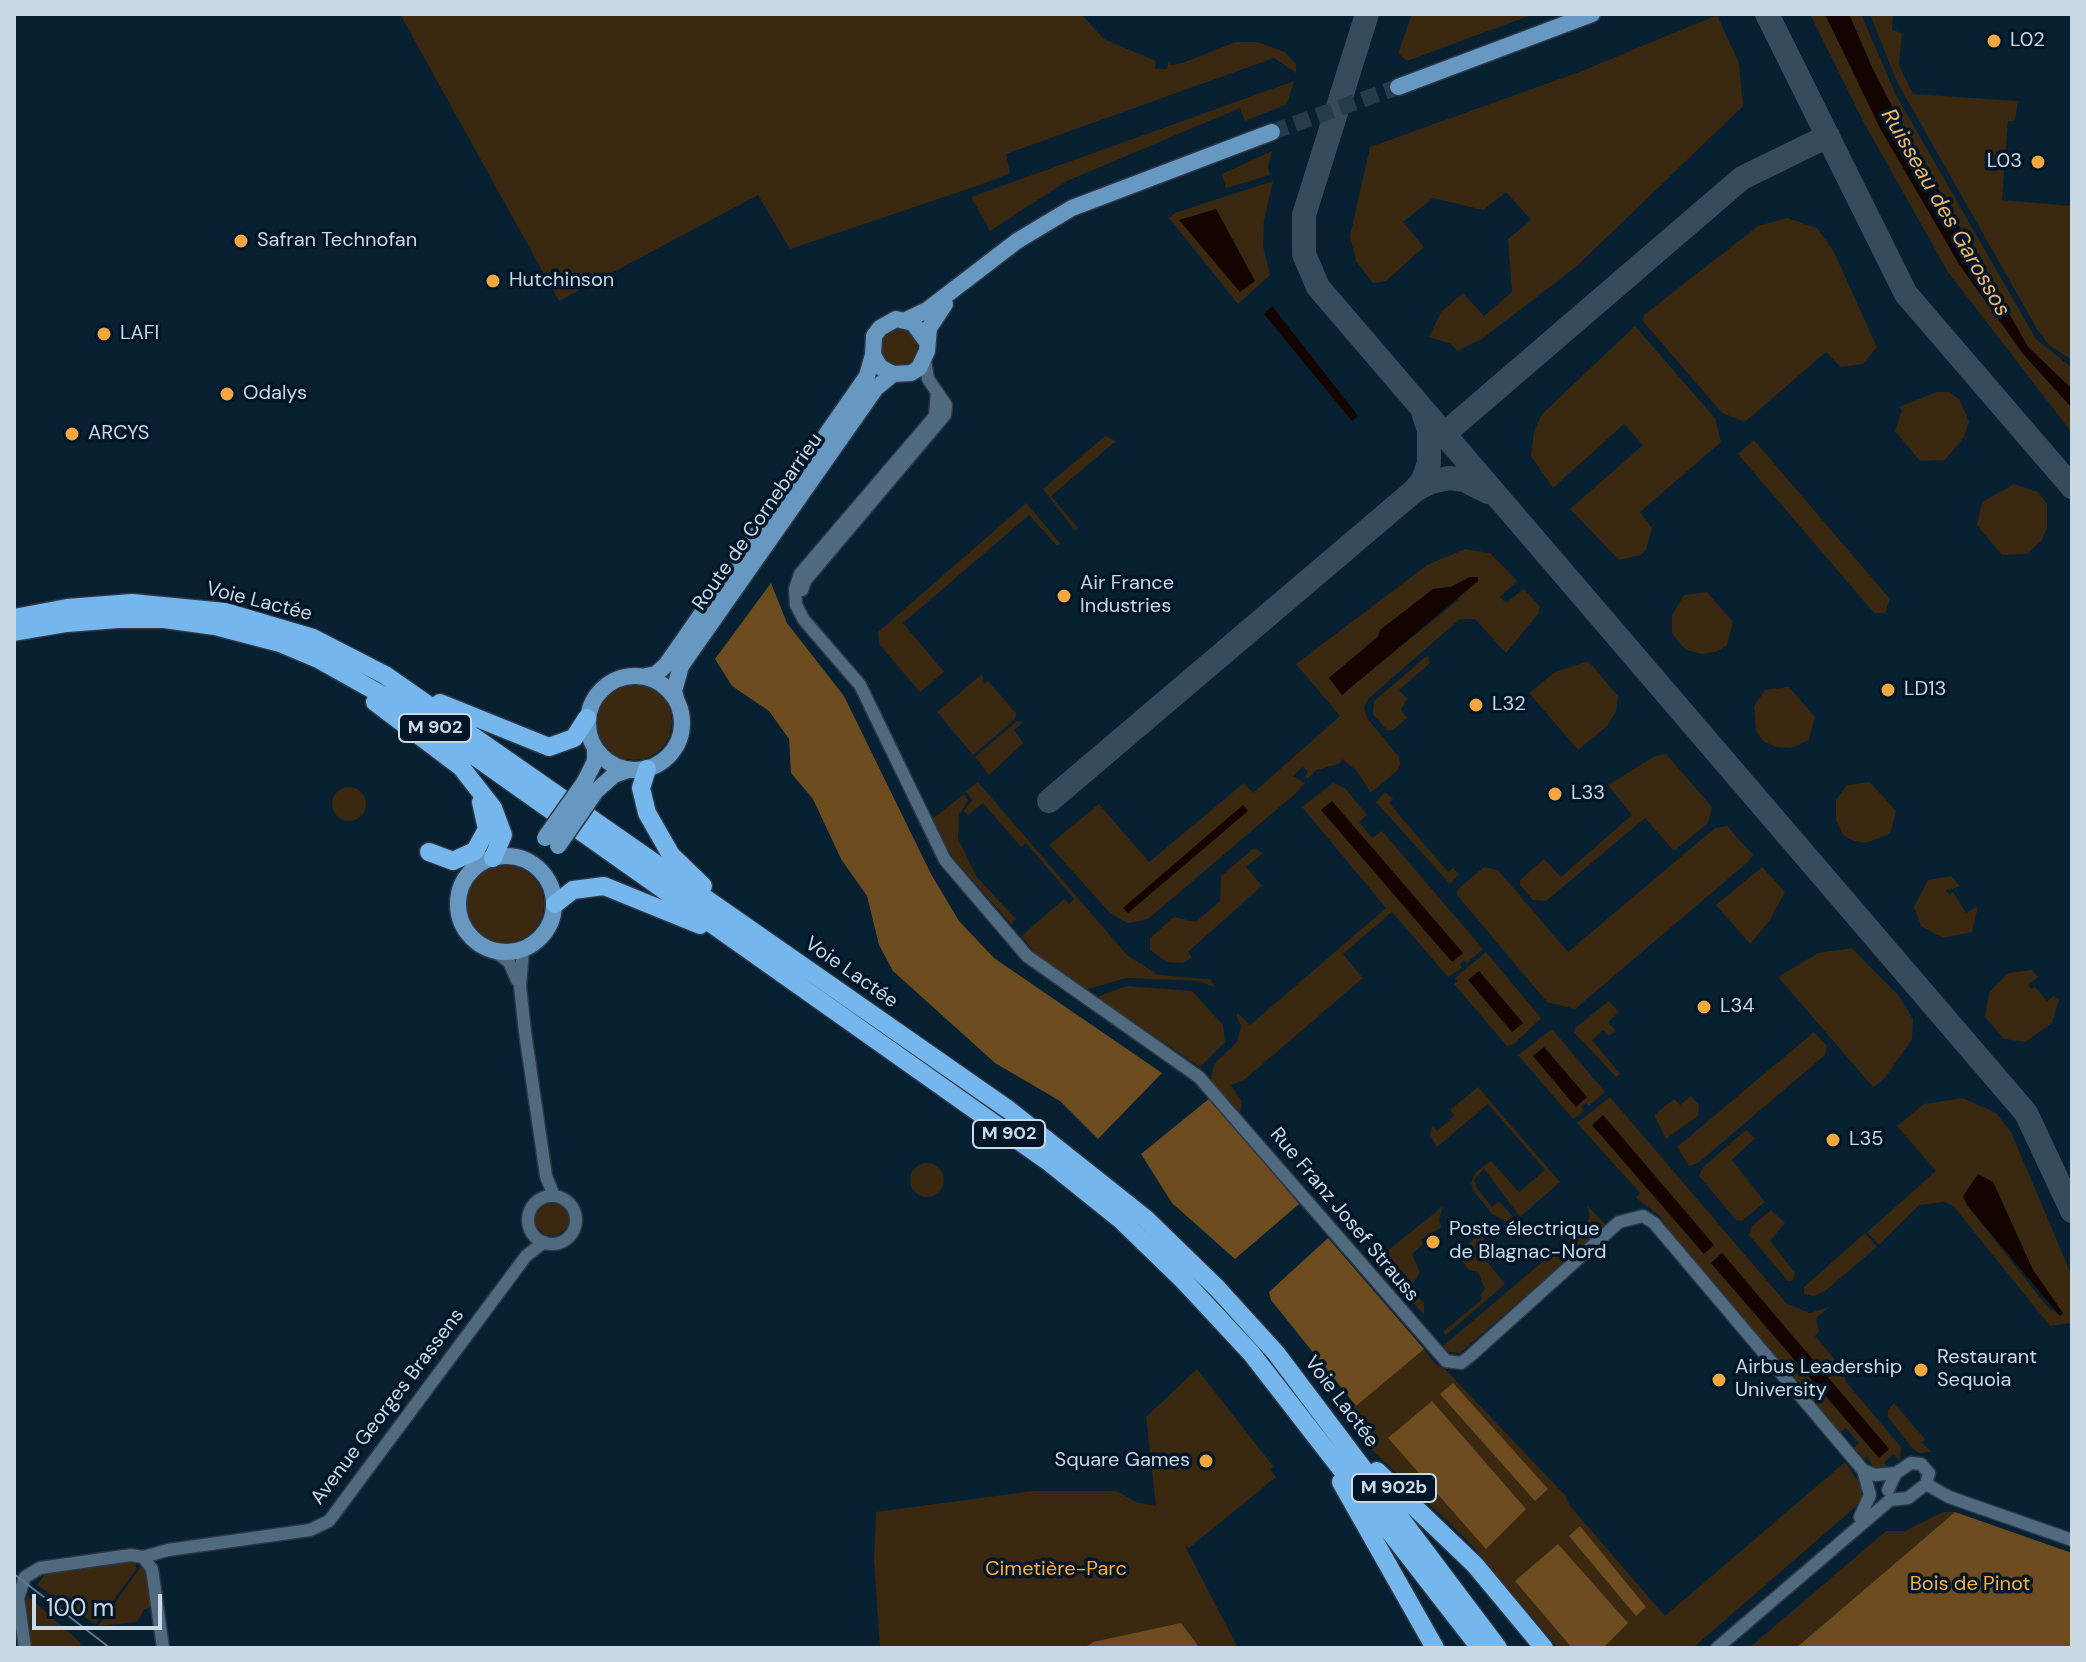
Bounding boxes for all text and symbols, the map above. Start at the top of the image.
place label: L02 [2010,29,2045,53]
marker: L02 [1985,32,2003,50]
water label: Ruisseau des Garossos [1875,104,2015,322]
place label: L03 [1987,150,2022,174]
marker: L03 [2029,153,2047,171]
place label: Safran Technofan [257,229,417,253]
marker: Safran Technofan [232,232,250,250]
place label: Hutchinson [509,269,614,293]
marker: Hutchinson [484,272,502,290]
place label: LAFI [120,322,159,346]
marker: LAFI [95,325,113,343]
place label: Odalys [243,382,307,406]
marker: Odalys [218,385,236,403]
place label: ARCYS [88,422,149,446]
marker: ARCYS [63,425,81,443]
street label: Route de Cornebarrieu [688,429,828,615]
place label: Air France Industries [1080,572,1174,619]
street label: Voie Lactée [204,577,314,627]
marker: Air France Industries [1055,587,1073,605]
place label: LD13 [1904,678,1946,702]
marker: LD13 [1879,681,1897,699]
place label: L32 [1492,693,1526,717]
marker: L32 [1467,696,1485,714]
road number: M 902 [399,714,471,742]
place label: L33 [1571,782,1605,806]
marker: L33 [1546,785,1564,803]
street label: Voie Lactée [800,932,902,1014]
place label: L34 [1720,995,1754,1019]
marker: L34 [1695,998,1713,1016]
road number: M 902 [973,1120,1045,1148]
street label: Rue Franz Josef Strauss [1264,1123,1424,1307]
place label: L35 [1849,1128,1884,1152]
marker: L35 [1824,1131,1842,1149]
place label: Poste électrique de Blagnac-Nord [1449,1218,1607,1265]
marker: Poste électrique de Blagnac-Nord [1424,1233,1442,1251]
street label: Avenue Georges Brassens [306,1304,470,1510]
place label: Restaurant Sequoia [1937,1346,2037,1393]
street label: Voie Lactée [1299,1352,1383,1452]
place label: Airbus Leadership University [1735,1356,1902,1403]
marker: Restaurant Sequoia [1912,1361,1930,1379]
marker: Airbus Leadership University [1710,1371,1728,1389]
place label: Square Games [1055,1449,1190,1473]
marker: Square Games [1197,1452,1215,1470]
road number: M 902b [1352,1474,1436,1502]
park label: Cimetière-Parc [985,1558,1127,1582]
park label: Bois de Pinot [1910,1573,2030,1597]
scale bar [36,1578,166,1628]
text: 100 m [46,1592,114,1623]

